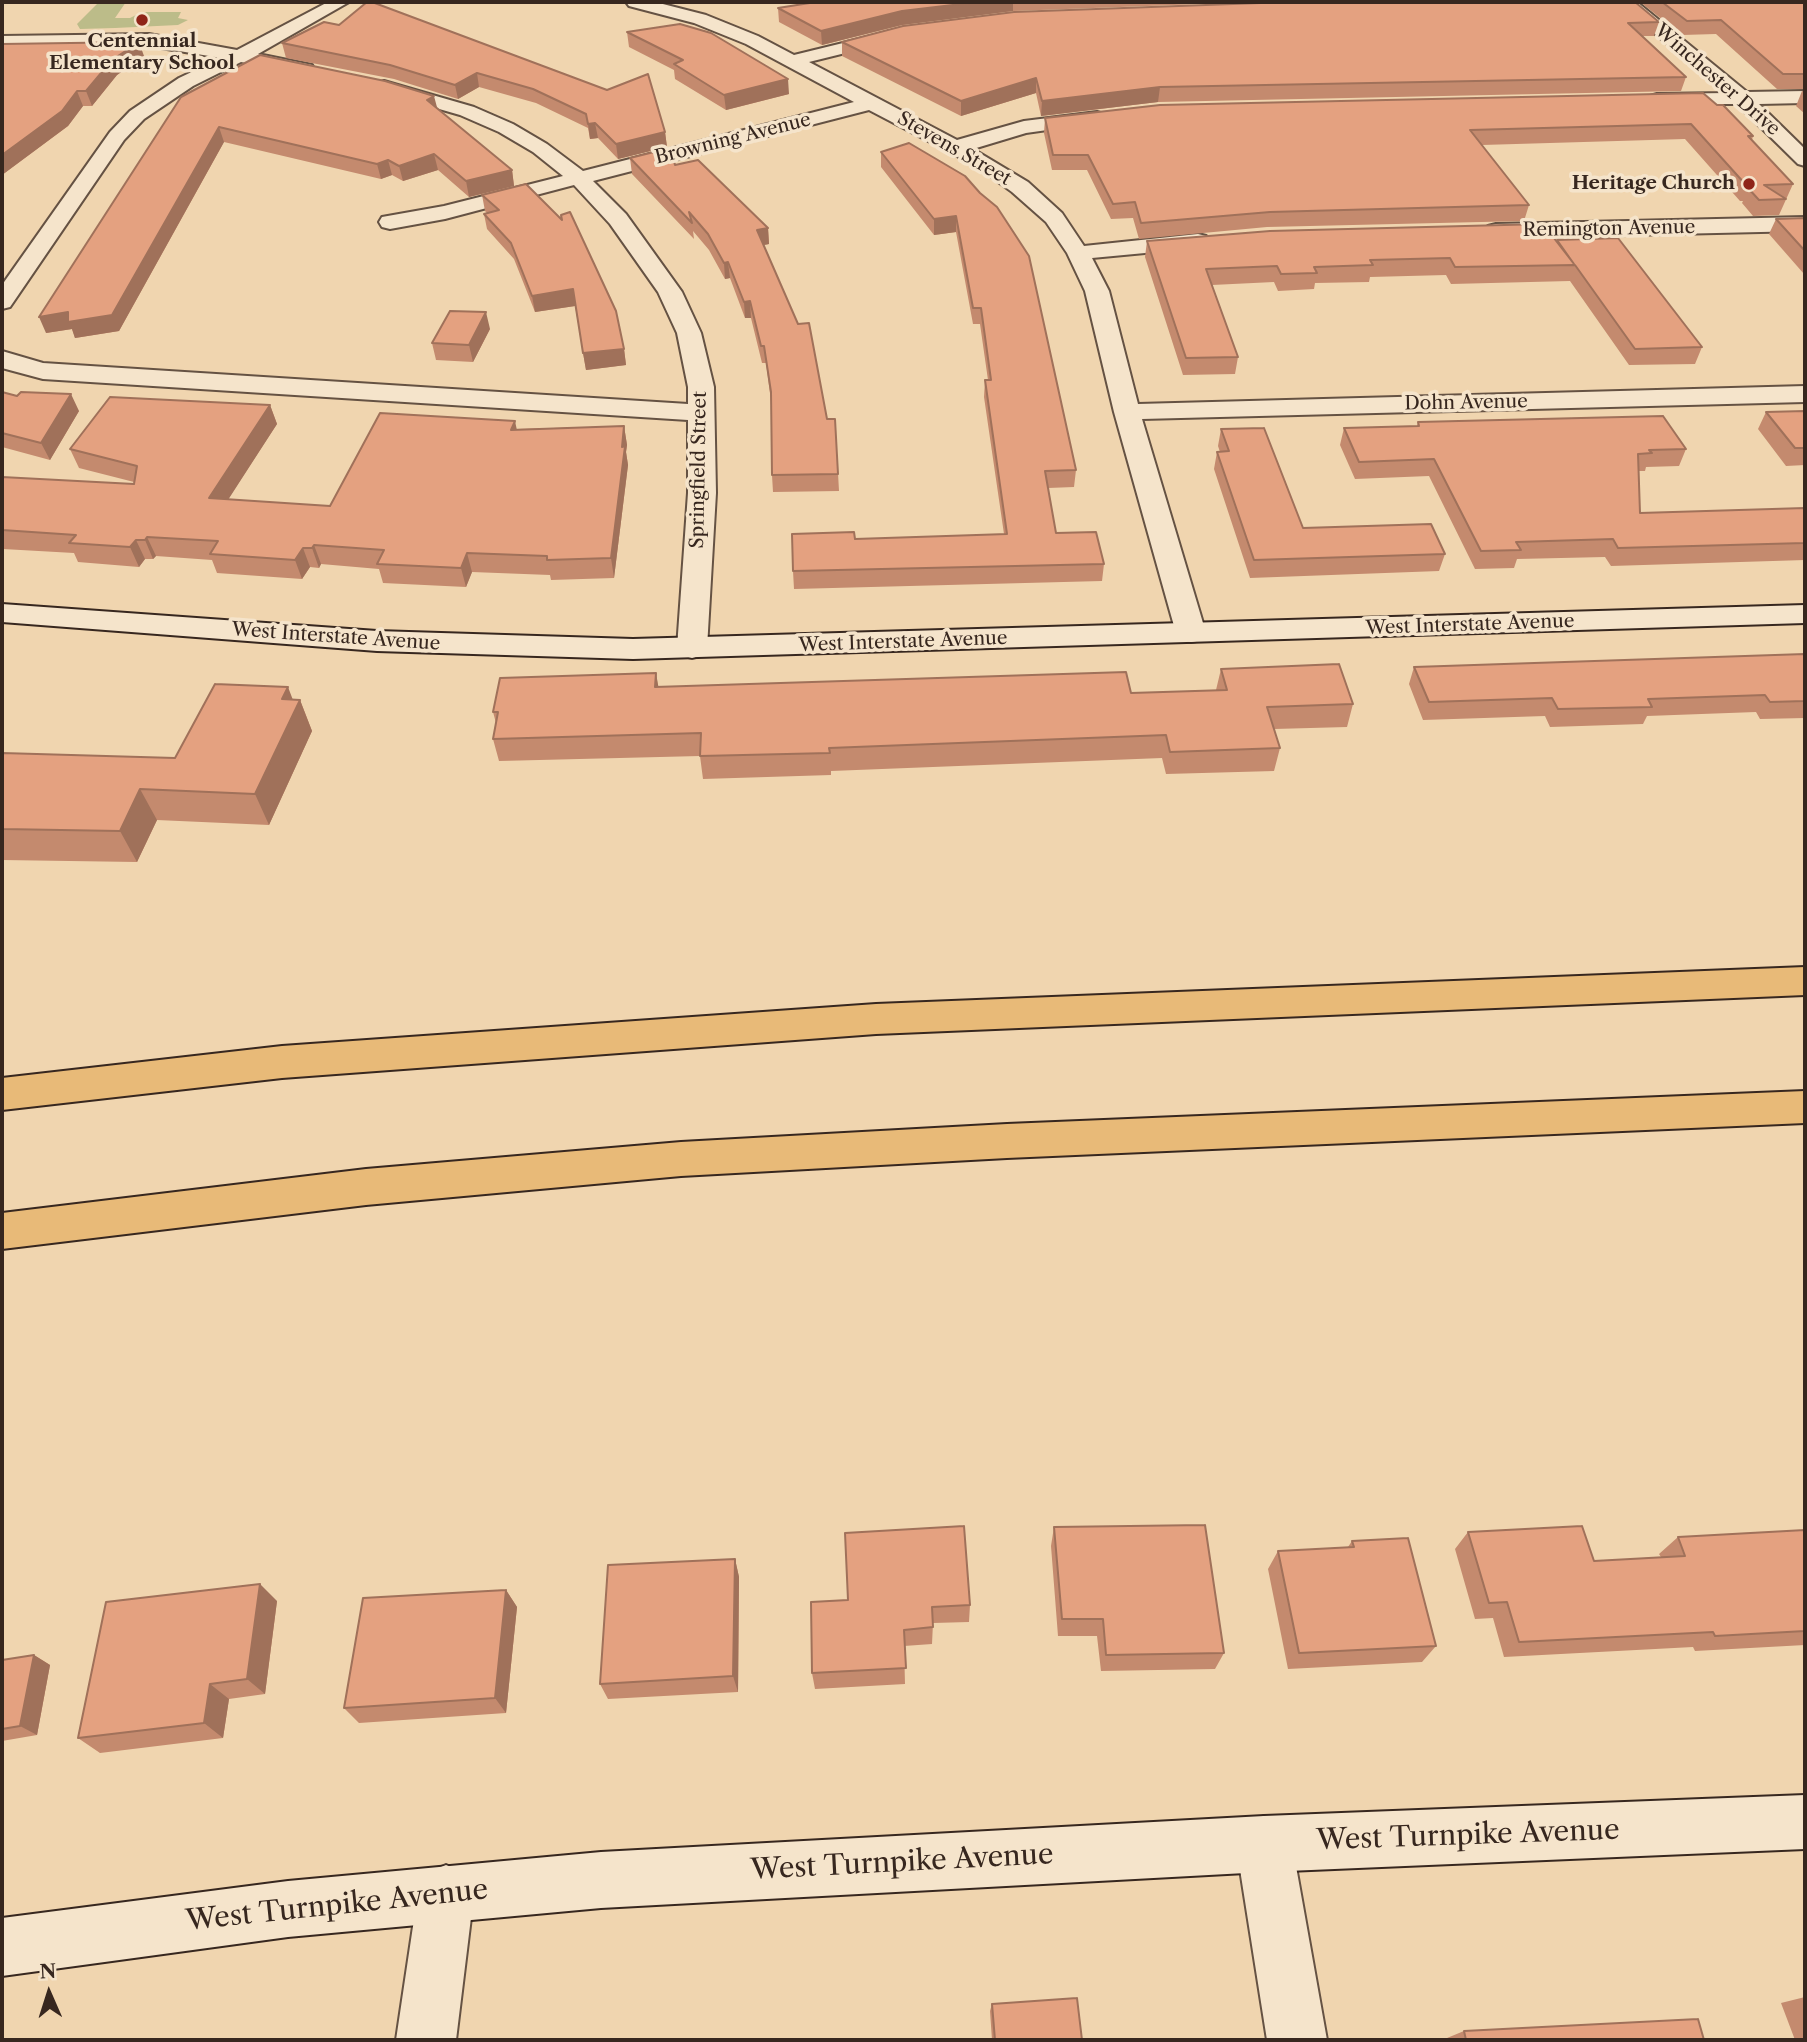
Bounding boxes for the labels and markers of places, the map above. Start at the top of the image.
marker: Centennial Elementary School [134,12,150,28]
place label: Centennial Elementary School [49,31,235,75]
place label: Heritage Church [1572,173,1735,195]
marker: Heritage Church [1741,176,1757,192]

